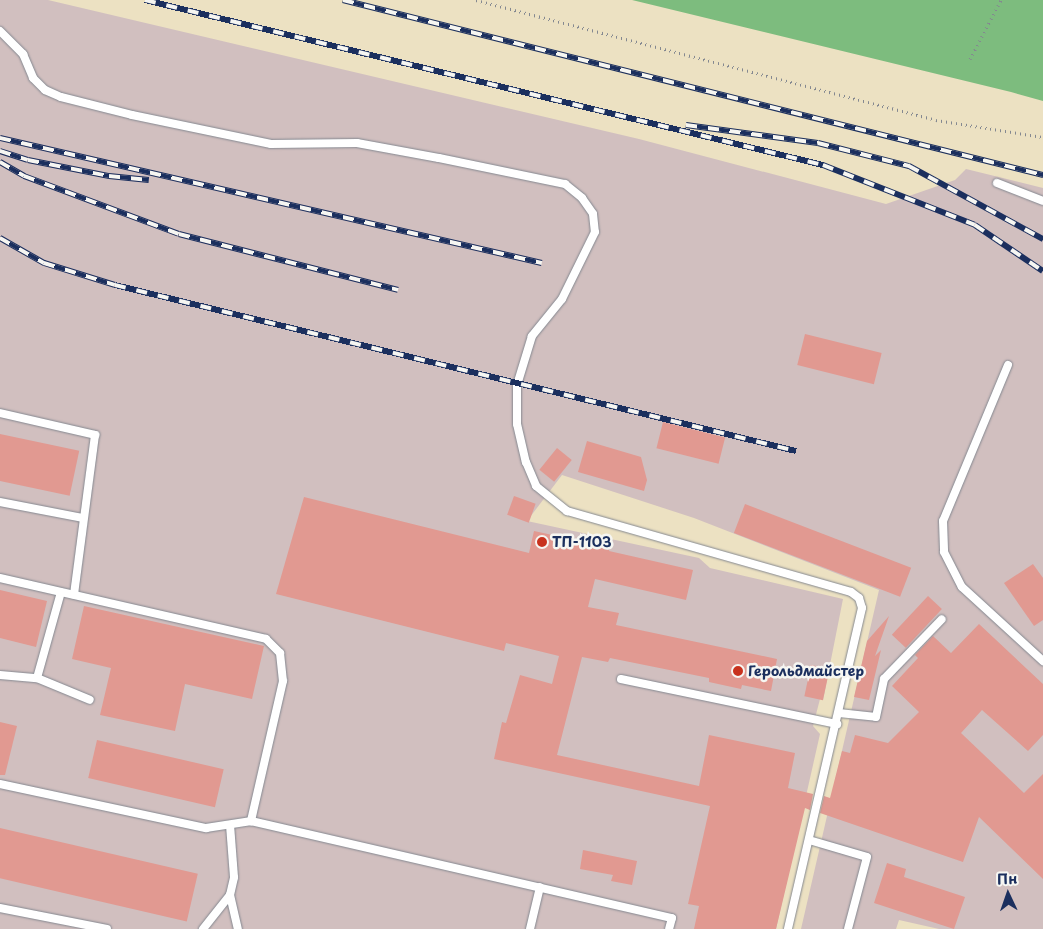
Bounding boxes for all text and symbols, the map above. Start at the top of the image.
place label: ТП-1103 [552,534,611,550]
marker: ТП-1103 [536,536,548,548]
place label: Герольдмайстер [748,663,864,679]
marker: Герольдмайстер [732,665,744,677]
text: Пн [996,868,1018,890]
north arrow [983,869,1033,919]

